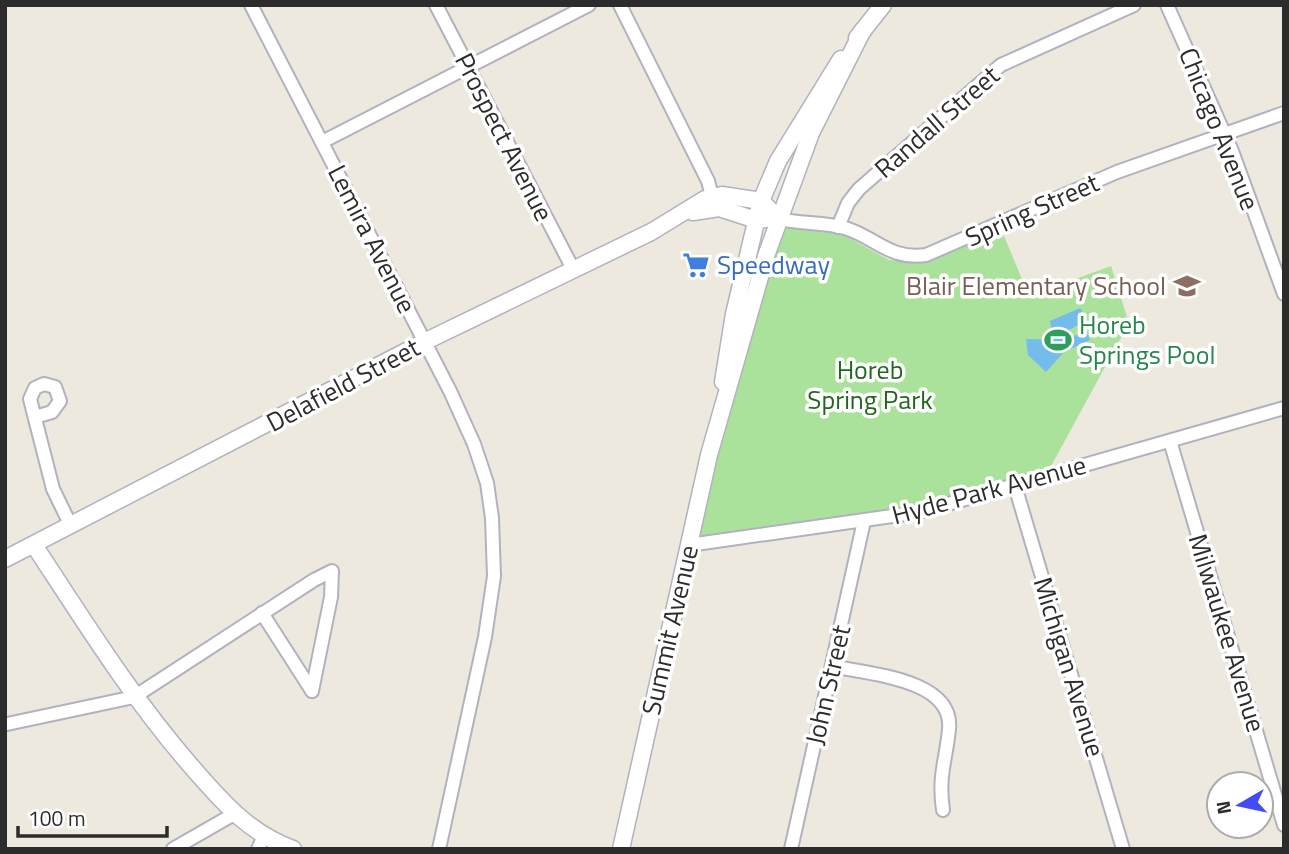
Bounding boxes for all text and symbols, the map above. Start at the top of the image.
street label: Chicago Avenue [1169,42,1270,216]
street label: Prospect Avenue [445,46,564,228]
street label: Randall Street [866,56,1008,187]
street label: Lemira Avenue [318,158,427,320]
street label: Spring Street [959,163,1105,256]
place label: Speedway [717,245,830,284]
supermarket icon: Speedway [681,250,711,280]
place label: Blair Elementary School [906,266,1166,305]
school or university icon: Blair Elementary School [1172,271,1202,301]
place label: Horeb Springs Pool [1079,305,1215,374]
sports icon: Horeb Springs Pool [1043,325,1073,355]
street label: Delafield Street [259,328,426,441]
park label: Horeb Spring Park [807,350,933,419]
street label: Hyde Park Avenue [888,445,1090,534]
street label: Milwaukee Avenue [1179,529,1276,737]
street label: Summit Avenue [631,541,708,719]
street label: Michigan Avenue [1024,572,1115,761]
street label: John Street [795,621,860,749]
north arrow [1205,770,1275,840]
scale bar [18,794,166,838]
text: N [1207,799,1238,817]
text: 100 m [28,802,85,834]

